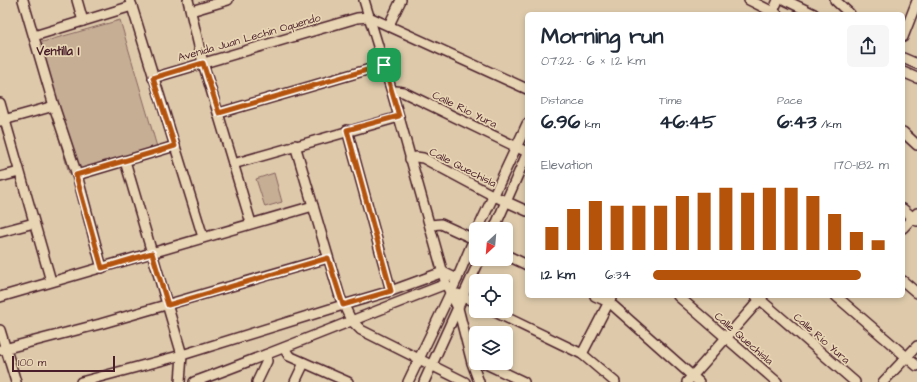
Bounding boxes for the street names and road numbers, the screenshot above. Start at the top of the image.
street label: Avenida Juan Lechin Oquendo [176,10,323,65]
street label: Calle Rio Yura [430,87,500,132]
street label: Calle Quechisla [427,144,499,191]
street label: Calle Quechisla [711,309,777,368]
street label: Calle Rio Yura [790,310,853,367]

